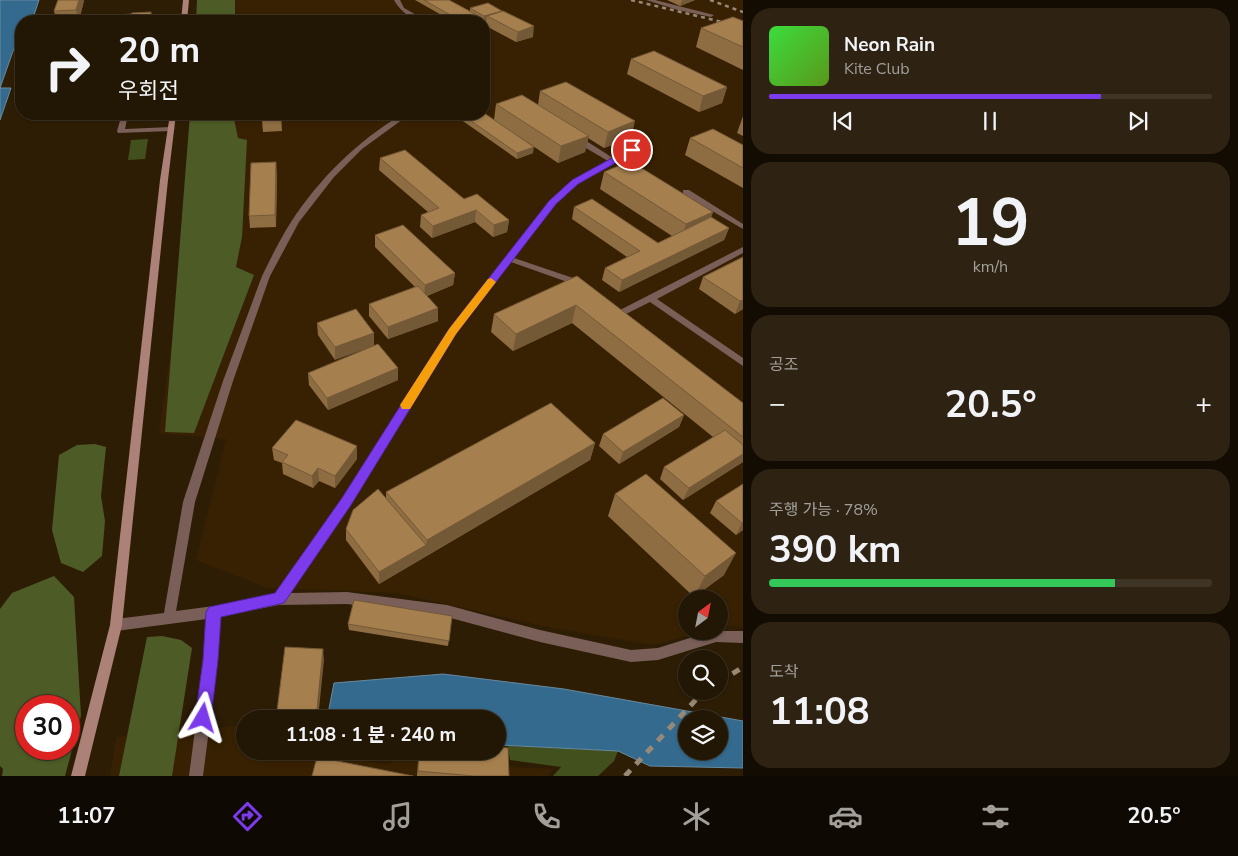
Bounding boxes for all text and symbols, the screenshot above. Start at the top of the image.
text: 20 m [118,27,200,74]
text: Neon Rain [844,32,935,58]
icon: right [35,35,100,100]
text: Kite Club [844,58,910,80]
text: 우회전 [118,76,179,106]
icon: previous [829,107,857,135]
icon: pause [976,107,1004,135]
icon: next [1124,107,1152,135]
pin [611,129,653,171]
icon: arrive [618,136,646,164]
text: 19 [951,179,1030,268]
text: km/h [973,256,1008,278]
text: 공조 [769,354,798,376]
text: 20.5° [944,379,1037,430]
text: − [769,385,786,423]
text: + [1195,385,1212,423]
text: 주행 가능 · 78% [769,499,878,521]
text: 390 km [769,524,901,575]
north arrow [678,590,728,640]
map controls [678,590,728,760]
button: search [678,650,728,700]
text: 도착 [769,661,798,683]
text: 11:08 [769,686,870,737]
position arrow [176,691,228,743]
speed limit sign: 30 [15,695,80,760]
button: layers [678,710,728,760]
text: 11:08 · 1 분 · 240 m [286,722,456,748]
icon: directions [230,799,265,834]
icon: music [380,799,415,834]
icon: phone [529,799,564,834]
icon: climate [679,799,714,834]
icon: car [828,799,863,834]
icon: filters [978,799,1013,834]
text: 11:07 [57,801,116,831]
text: 20.5° [1127,801,1181,831]

